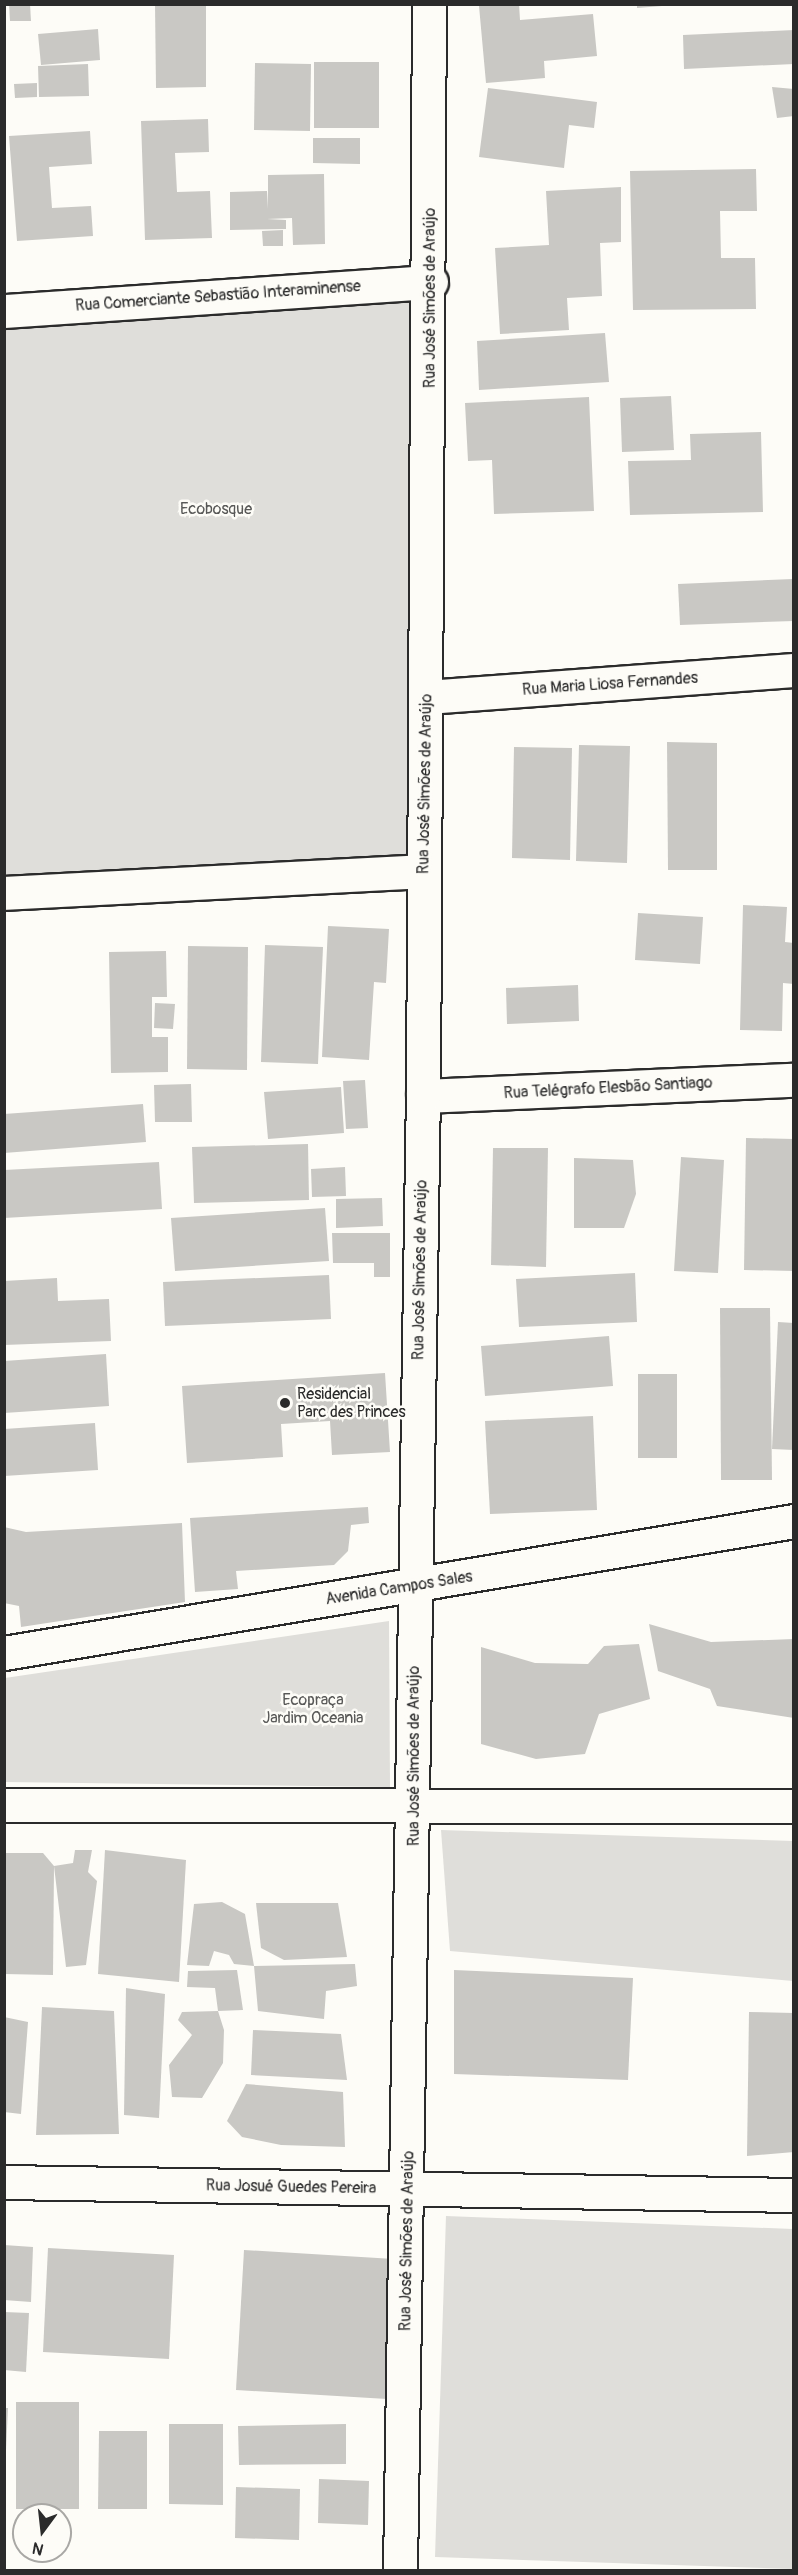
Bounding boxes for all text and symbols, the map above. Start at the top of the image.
street label: Rua José Simões de Araújo [420,208,440,388]
street label: Rua Comerciante Sebastião Interaminense [75,276,361,316]
park label: Ecobosque [180,499,252,519]
street label: Rua Maria Liosa Fernandes [522,668,698,700]
street label: Rua José Simões de Araújo [414,694,436,874]
street label: Rua Telégrafo Elesbão Santiago [503,1073,713,1103]
street label: Rua José Simões de Araújo [409,1180,431,1360]
place label: Residencial Parc des Princes [297,1384,406,1422]
marker: Residencial Parc des Princes [278,1396,292,1410]
street label: Avenida Campos Sales [324,1567,474,1609]
street label: Rua José Simões de Araújo [404,1666,424,1846]
park label: Ecopraça Jardim Oceania [263,1690,363,1728]
street label: Rua José Simões de Araújo [396,2151,418,2331]
street label: Rua Josué Guedes Pereira [206,2176,376,2198]
north arrow [12,2503,72,2563]
text: N [30,2537,46,2560]

